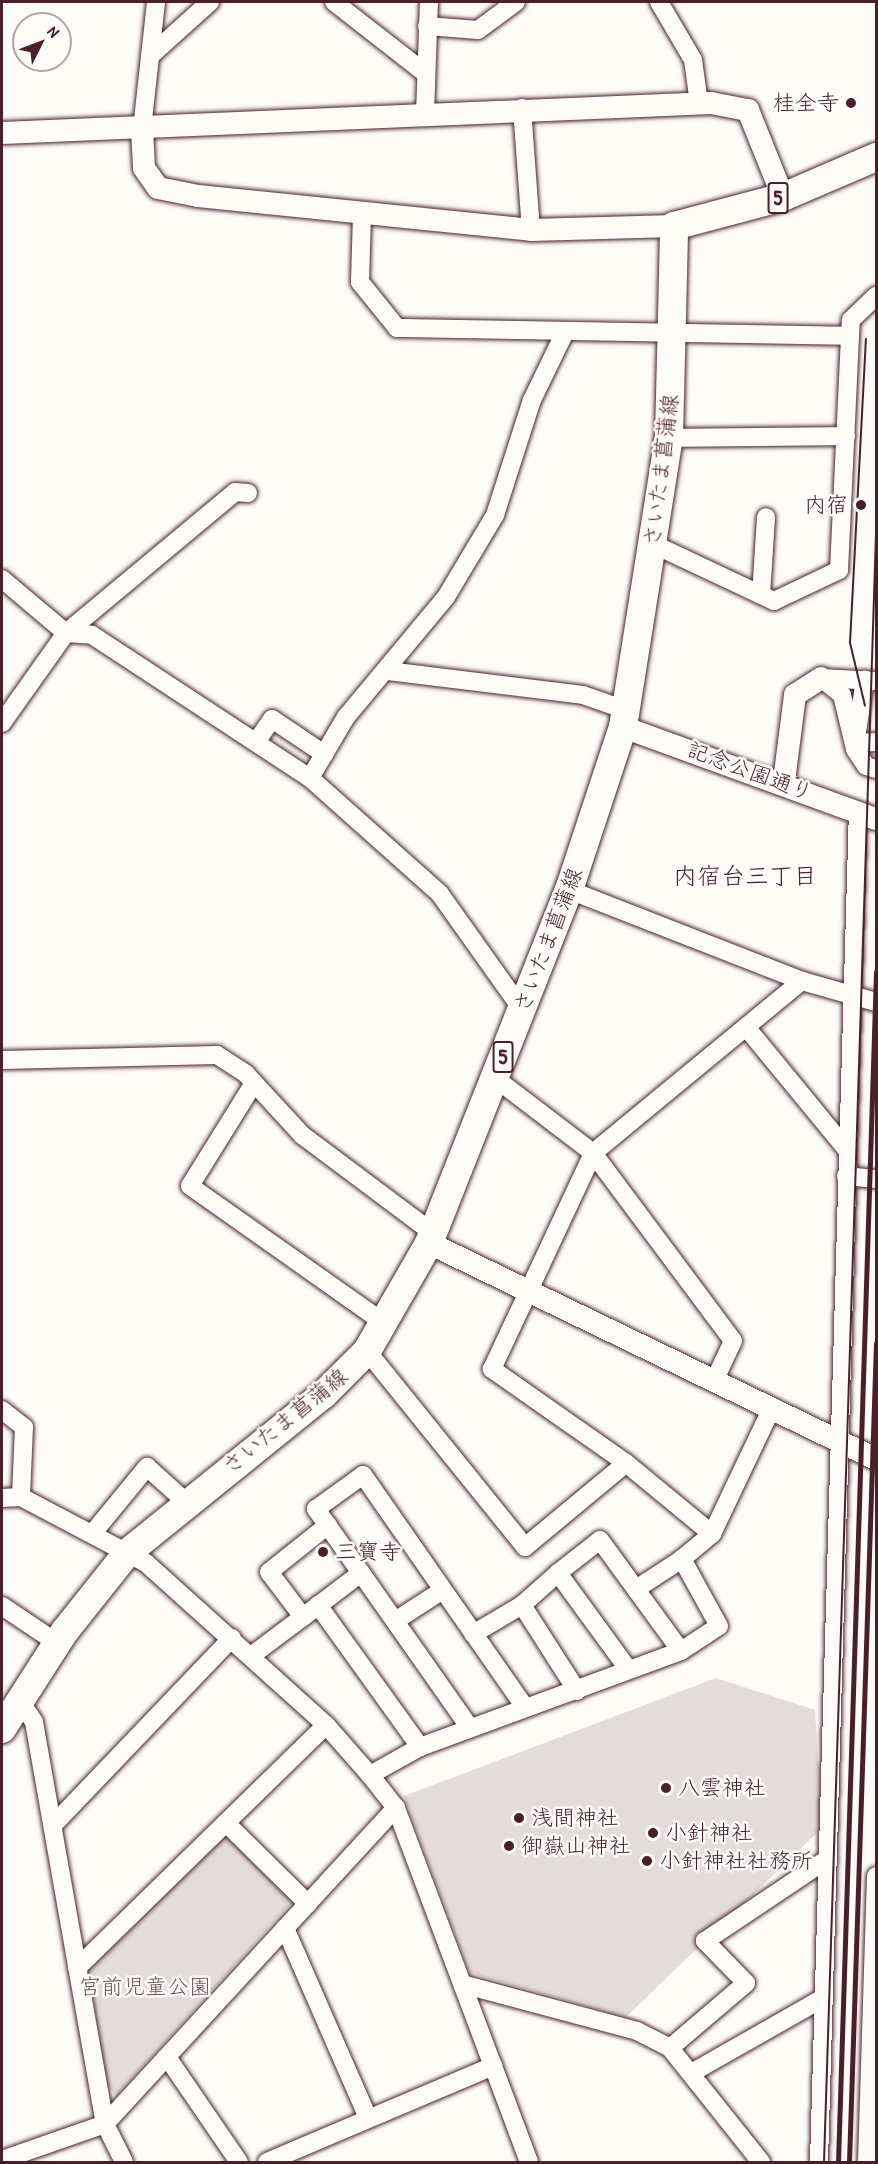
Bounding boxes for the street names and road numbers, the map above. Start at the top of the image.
road number: 5 [768,180,788,216]
street label: さいたま菖蒲線 [639,392,683,548]
street label: 記念公園通り [683,736,817,806]
street label: さいたま菖蒲線 [508,863,588,1017]
road number: 5 [492,1039,514,1075]
street label: さいたま菖蒲線 [217,1362,353,1480]

